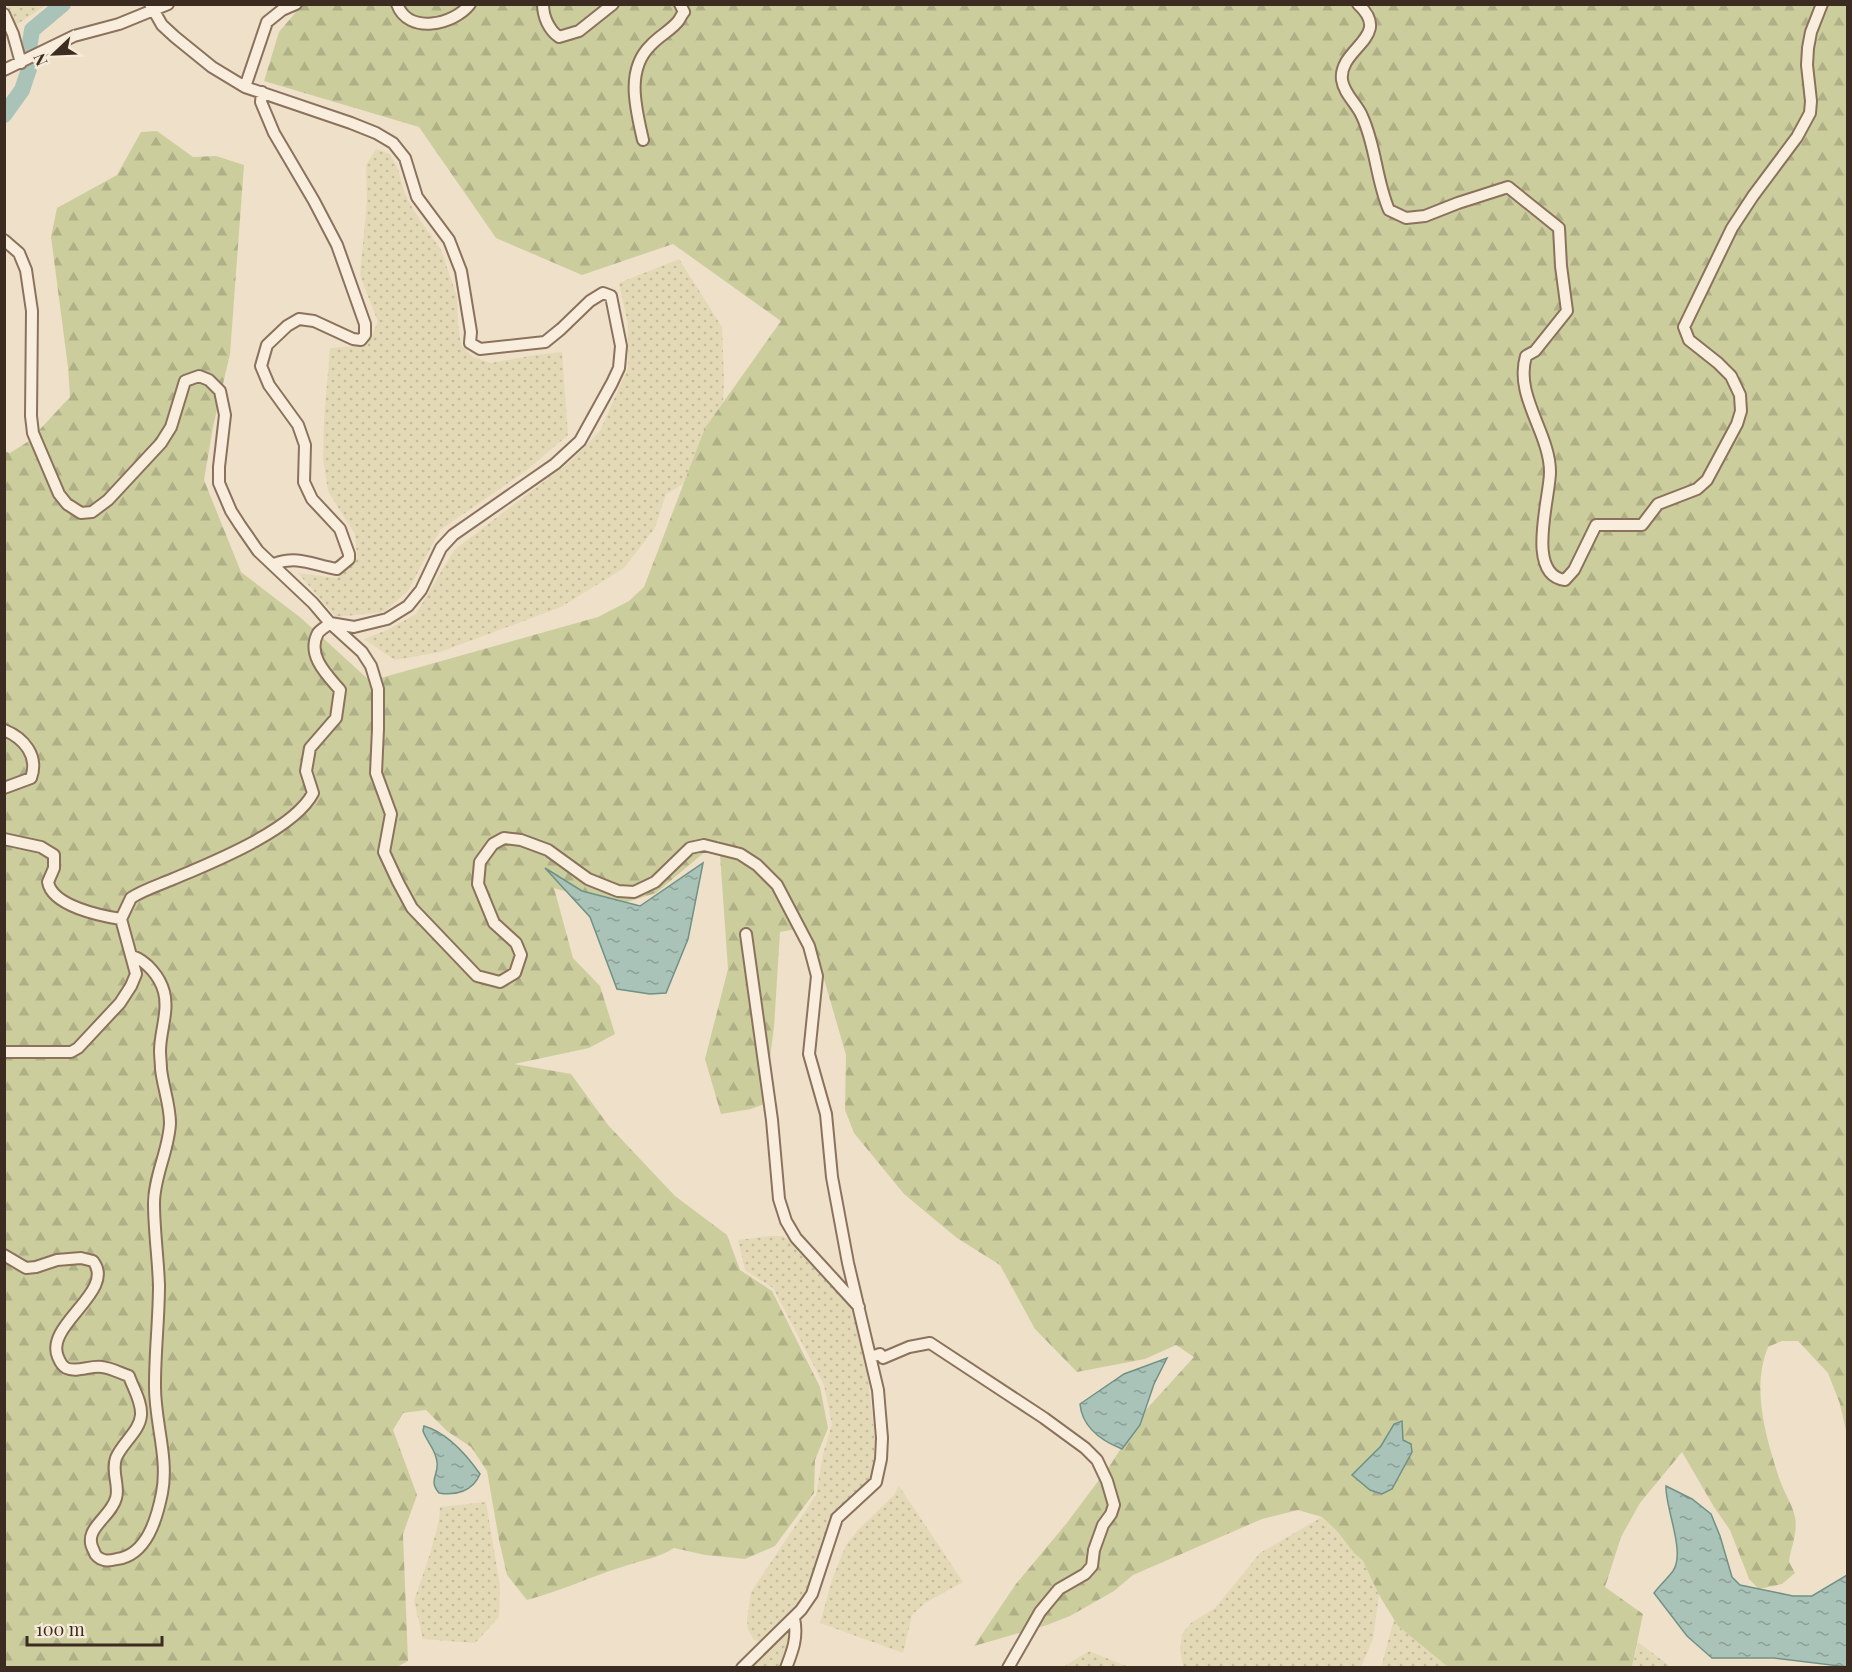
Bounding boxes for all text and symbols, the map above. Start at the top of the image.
north arrow [24,24,84,84]
text: N [28,50,52,69]
scale bar [27,1609,162,1647]
text: 100 m [36,1617,85,1641]

